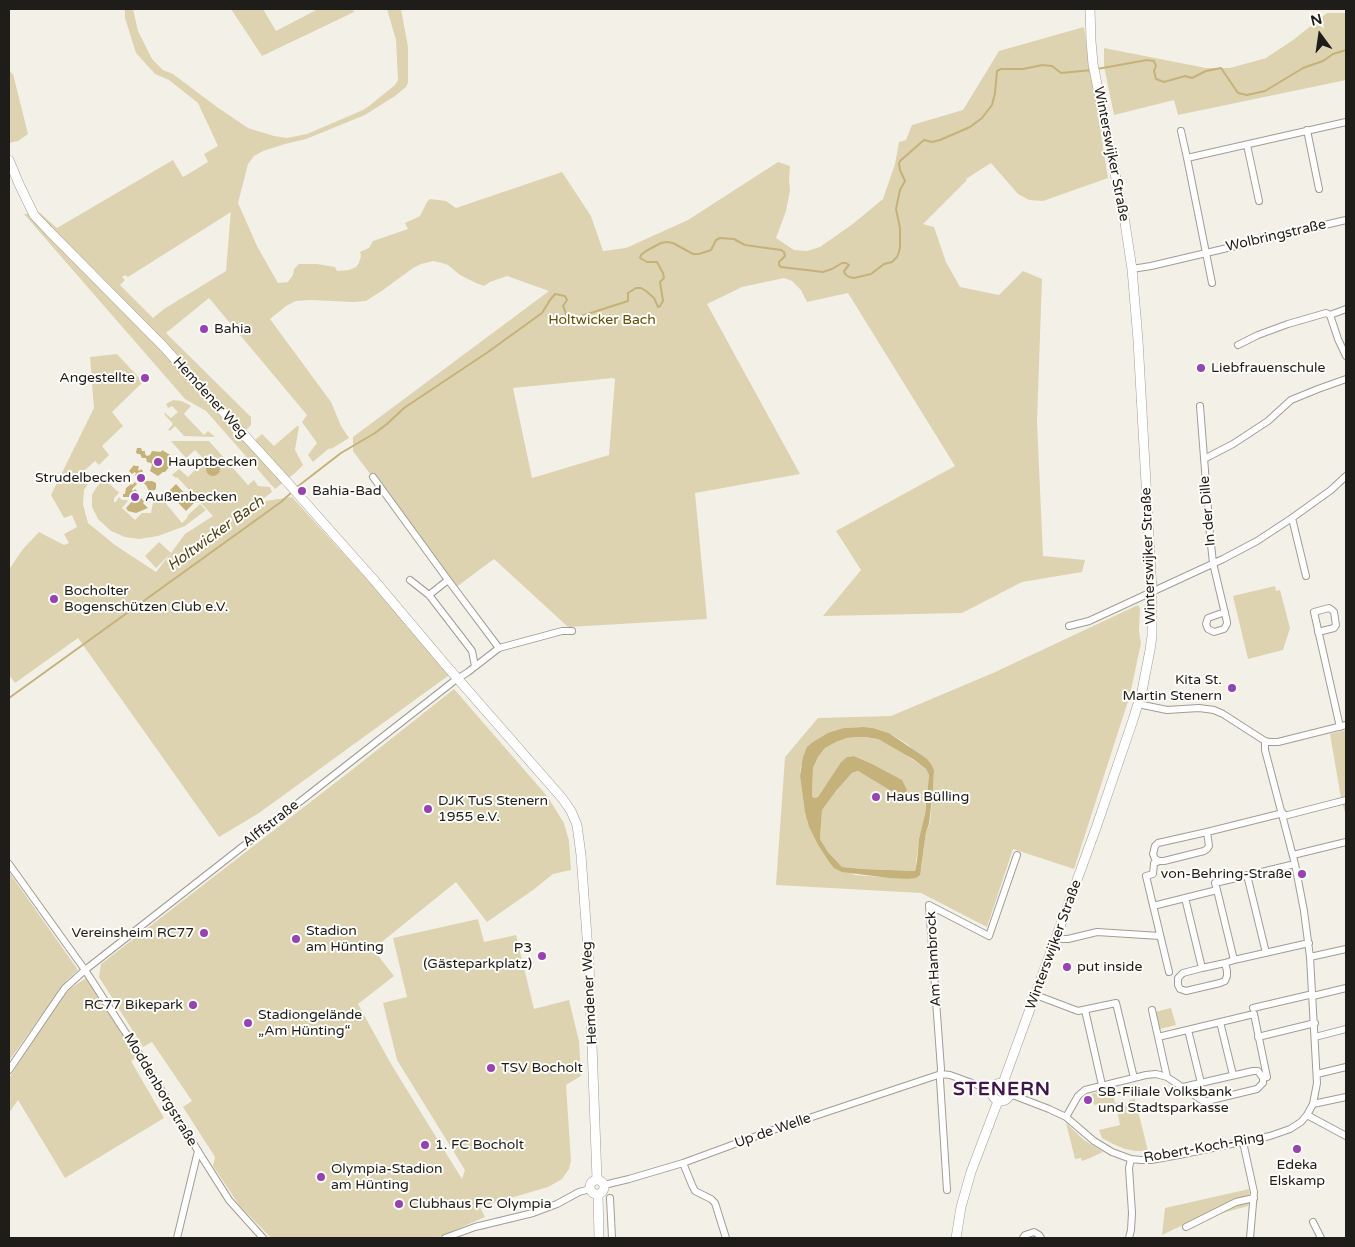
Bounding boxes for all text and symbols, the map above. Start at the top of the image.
north arrow [1295,10,1345,60]
text: N [1309,10,1324,30]
street label: Winterswijker Straße [1090,85,1132,223]
street label: Wolbringstraße [1224,216,1328,256]
park label: Holtwicker Bach [548,312,656,328]
place label: Bahia [214,321,251,337]
marker: Bahia [198,323,210,335]
street label: Hemdener Weg [169,354,251,442]
place label: Liebfrauenschule [1211,360,1325,376]
marker: Liebfrauenschule [1195,362,1207,374]
place label: Angestellte [59,370,135,386]
marker: Angestellte [139,372,151,384]
place label: Hauptbecken [168,454,257,470]
marker: Hauptbecken [152,456,164,468]
place label: Strudelbecken [35,470,131,486]
marker: Strudelbecken [135,472,147,484]
street label: In der Dille [1197,475,1219,547]
place label: Bahia-Bad [312,483,382,499]
marker: Bahia-Bad [296,485,308,497]
street label: Winterswijker Straße [1138,487,1160,625]
place label: Außenbecken [145,489,237,505]
marker: Außenbecken [129,491,141,503]
water label: Holtwicker Bach [164,493,268,575]
place label: Bocholter Bogenschützen Club e.V. [64,583,228,616]
marker: Bocholter Bogenschützen Club e.V. [48,593,60,605]
place label: Kita St. Martin Stenern [1122,672,1222,704]
marker: Kita St. Martin Stenern [1226,682,1238,694]
place label: Haus Bülling [886,789,969,805]
marker: Haus Bülling [870,791,882,803]
place label: DJK TuS Stenern 1955 e.V. [438,793,548,826]
street label: Alffstraße [240,797,302,851]
marker: DJK TuS Stenern 1955 e.V. [422,803,434,815]
place label: von-Behring-Straße [1161,866,1292,882]
marker: von-Behring-Straße [1296,868,1308,880]
street label: Winterswijker Straße [1023,878,1085,1012]
street label: Am Hambrock [923,911,945,1007]
place label: Stadion am Hünting [306,923,384,956]
place label: Vereinsheim RC77 [72,925,194,941]
marker: Vereinsheim RC77 [198,927,210,939]
marker: Stadion am Hünting [290,933,302,945]
place label: P3 (Gästeparkplatz) [423,940,532,972]
street label: Hemdener Weg [579,941,601,1045]
marker: P3 (Gästeparkplatz) [536,950,548,962]
place label: put inside [1077,959,1142,975]
marker: put inside [1061,961,1073,973]
place label: RC77 Bikepark [84,997,183,1013]
marker: RC77 Bikepark [187,999,199,1011]
place label: Stadiongelände „Am Hünting“ [258,1007,362,1040]
marker: Stadiongelände „Am Hünting“ [242,1017,254,1029]
street label: Moddenborgstraße [120,1030,200,1150]
place label: TSV Bocholt [501,1060,583,1076]
marker: TSV Bocholt [485,1062,497,1074]
district label: STENERN [952,1079,1052,1101]
place label: SB-Filiale Volksbank und Stadtsparkasse [1098,1084,1232,1116]
marker: SB-Filiale Volksbank und Stadtsparkasse [1082,1094,1094,1106]
street label: Up de Welle [733,1110,813,1152]
street label: Robert-Koch-Ring [1142,1129,1266,1167]
place label: 1. FC Bocholt [435,1137,524,1153]
marker: 1. FC Bocholt [419,1139,431,1151]
marker: Edeka Elskamp [1291,1143,1303,1155]
place label: Edeka Elskamp [1269,1157,1325,1190]
place label: Olympia-Stadion am Hünting [331,1161,443,1194]
marker: Olympia-Stadion am Hünting [315,1171,327,1183]
place label: Clubhaus FC Olympia [409,1196,552,1212]
marker: Clubhaus FC Olympia [393,1198,405,1210]

